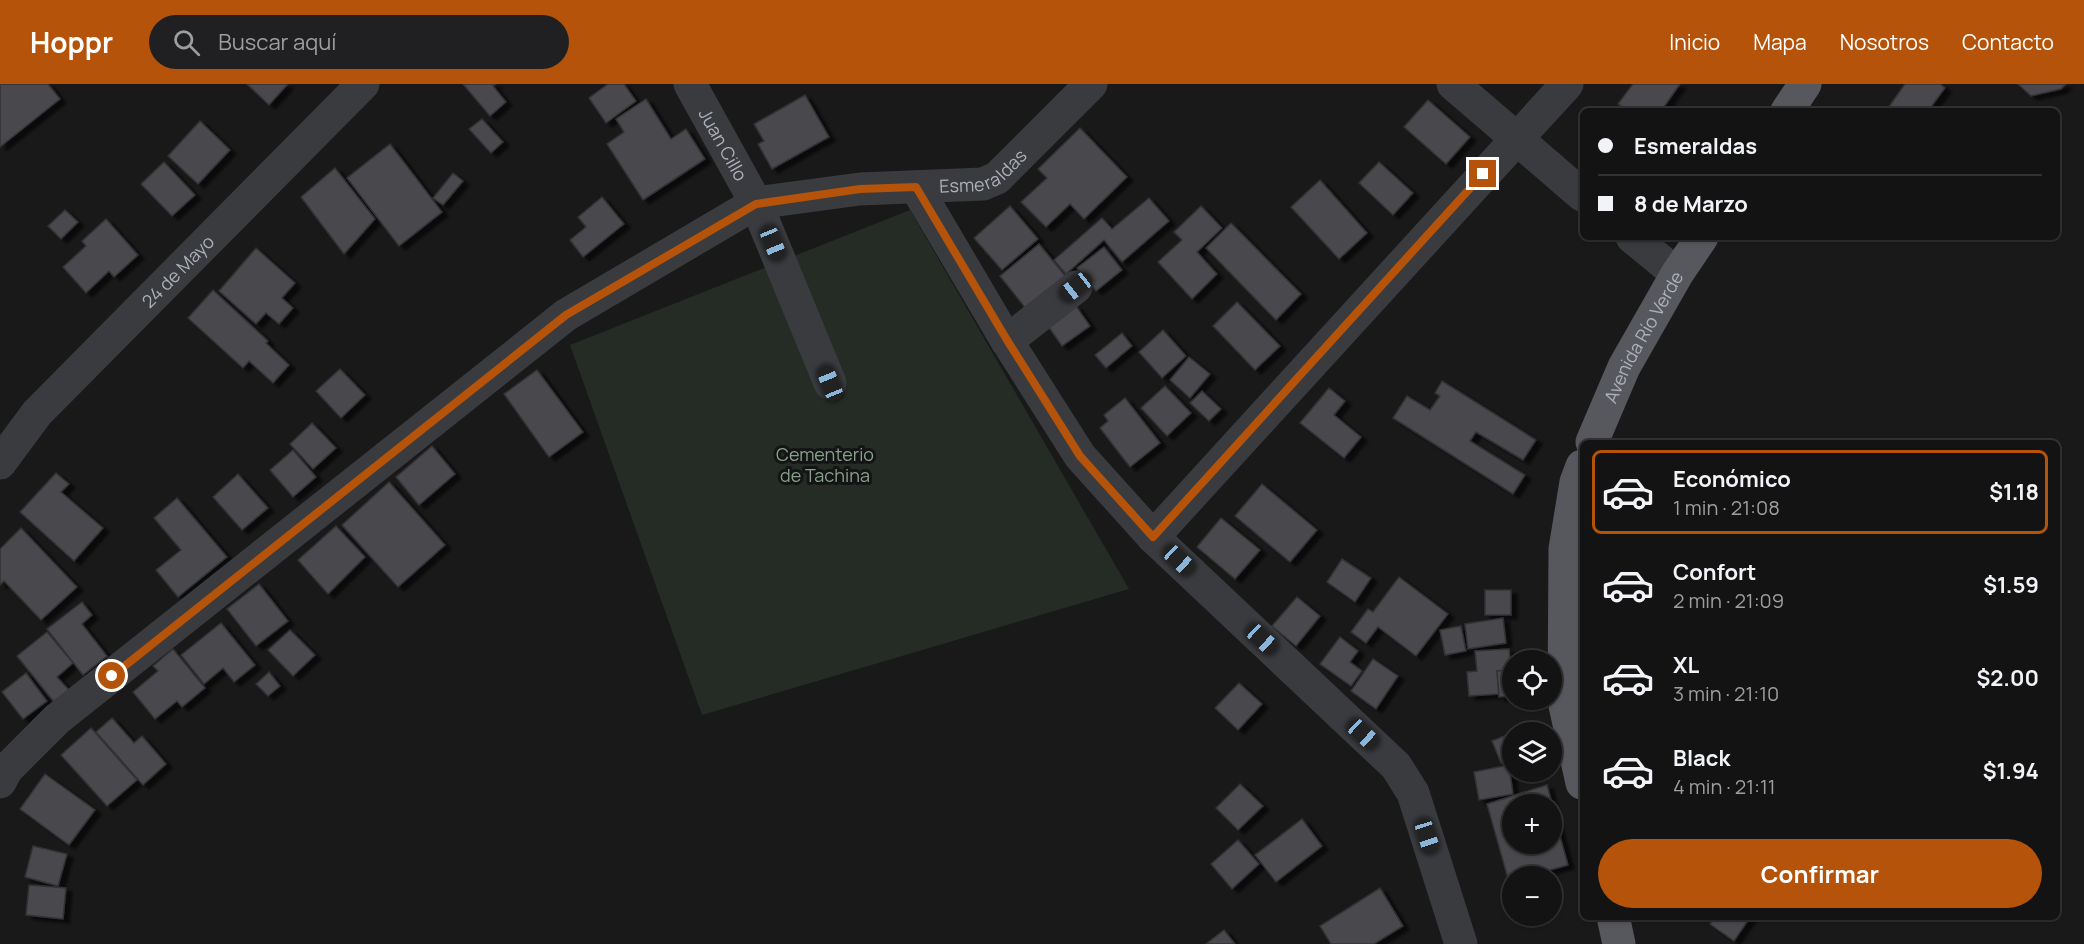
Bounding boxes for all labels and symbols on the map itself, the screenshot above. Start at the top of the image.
street label: Juan Cillo [694,104,753,185]
street label: Esmeraldas [939,143,1032,198]
route end [1469,160,1496,187]
car [758,223,788,263]
street label: 24 de Mayo [136,229,219,313]
street label: Avenida Río Verde [1598,267,1688,407]
car [1056,269,1096,305]
car [815,363,845,403]
park label: Cementerio de Tachina [776,442,874,487]
car [1160,541,1198,579]
car [1243,620,1281,658]
route start [98,662,125,689]
car [1344,715,1382,753]
car [1413,816,1441,856]

